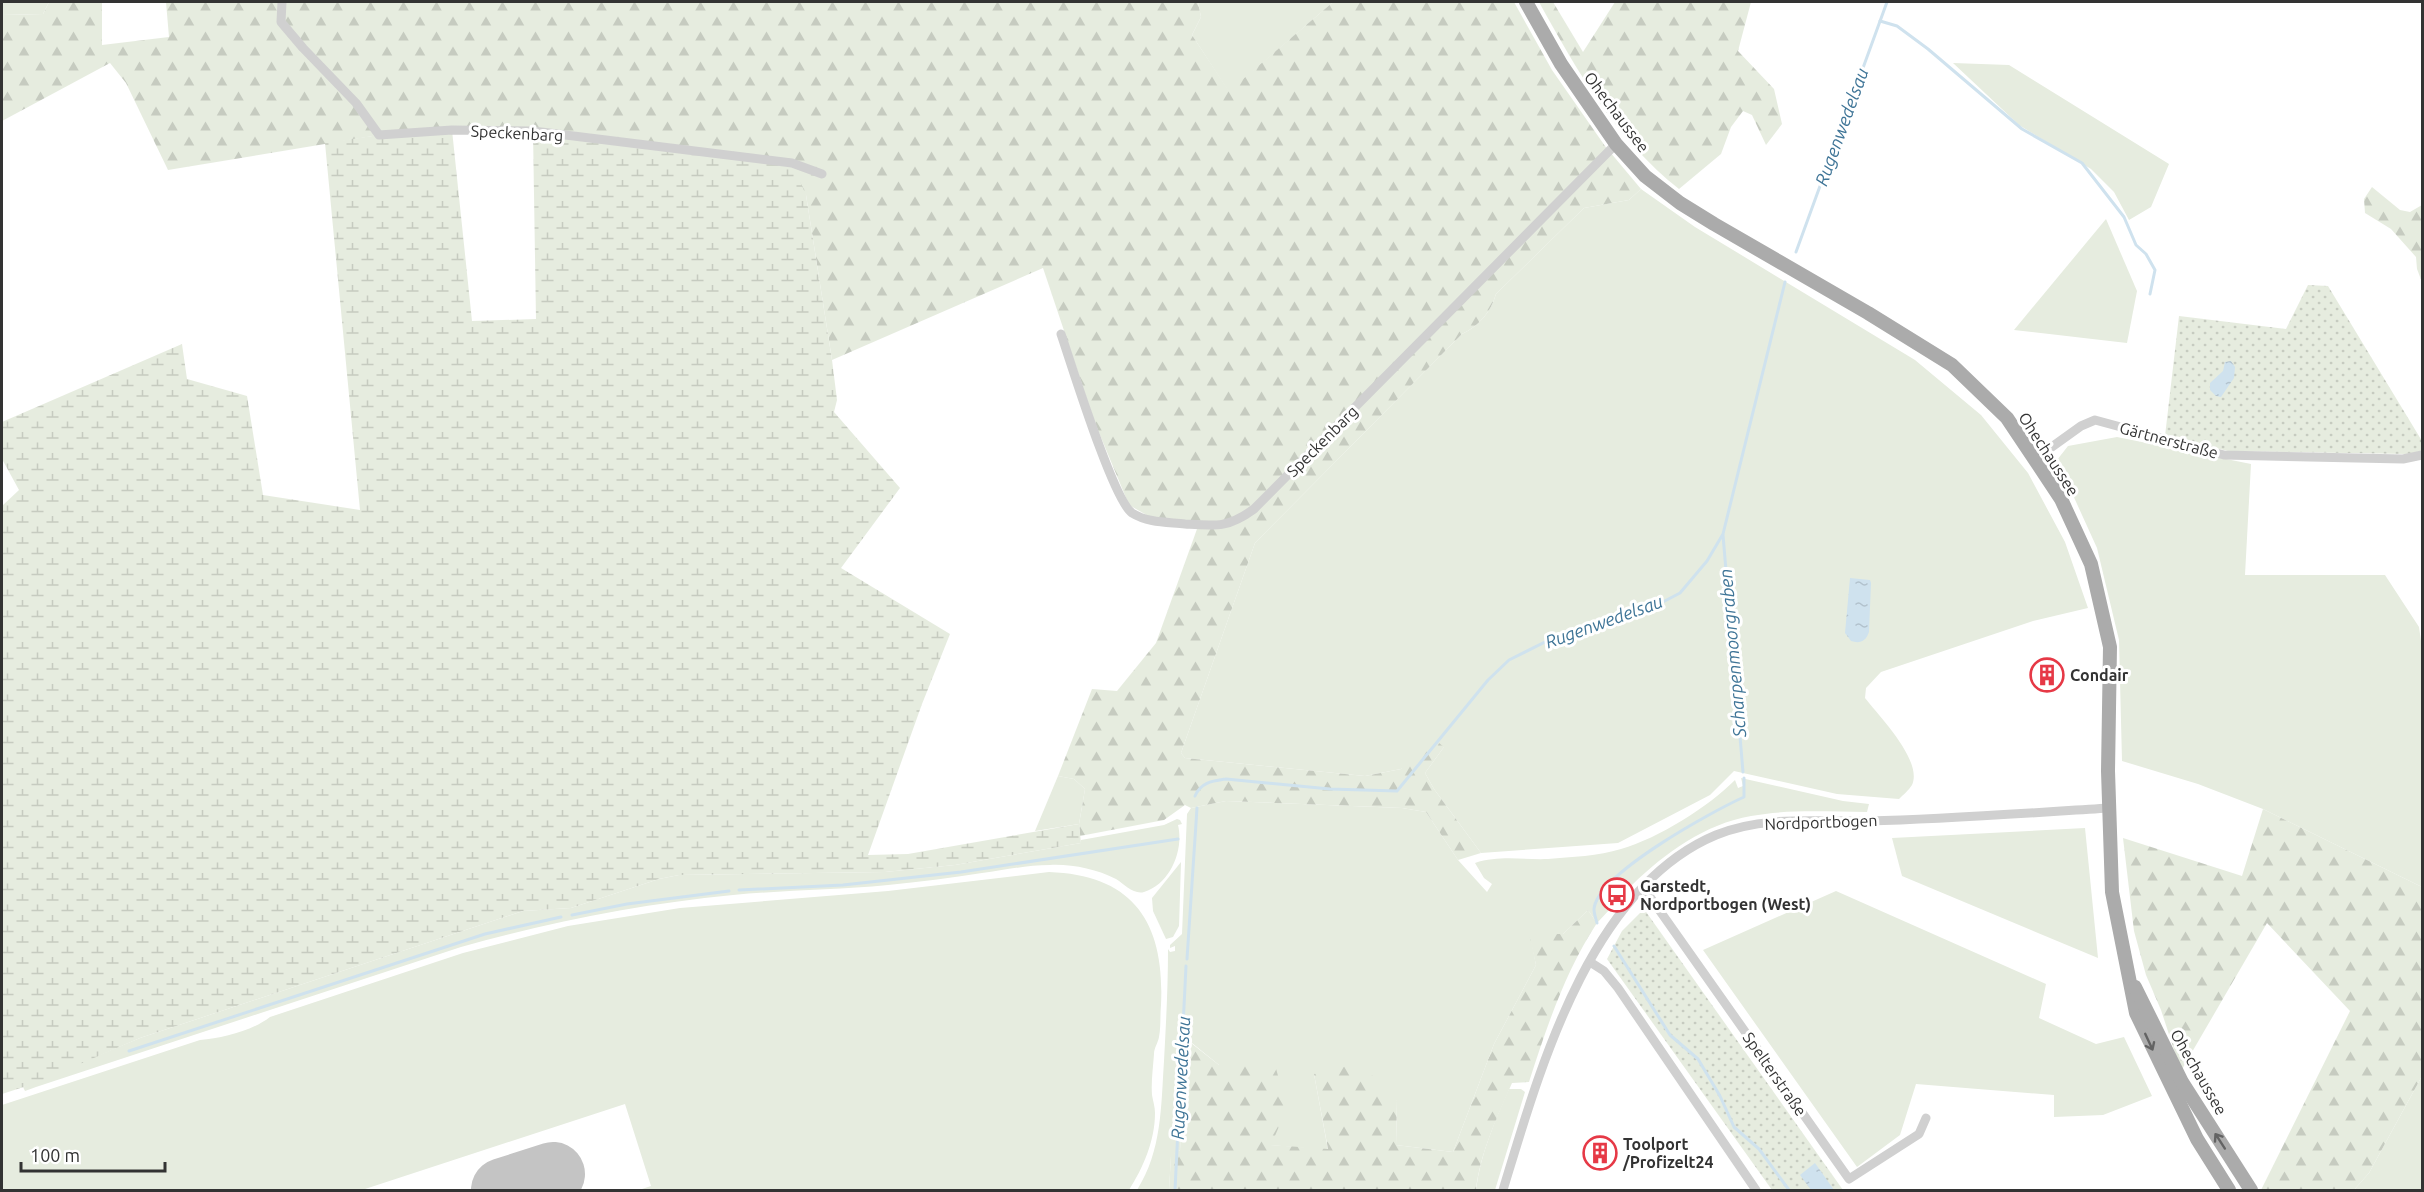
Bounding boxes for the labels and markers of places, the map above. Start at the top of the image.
building icon: Condair [2029,657,2065,693]
place label: Condair [2070,666,2129,684]
bus stop icon: Garstedt, Nordportbogen (West) [1599,877,1635,913]
place label: Garstedt, Nordportbogen (West) [1640,877,1811,914]
building icon: Toolport /Profizelt24 [1582,1135,1618,1171]
place label: Toolport /Profizelt24 [1622,1135,1714,1171]

